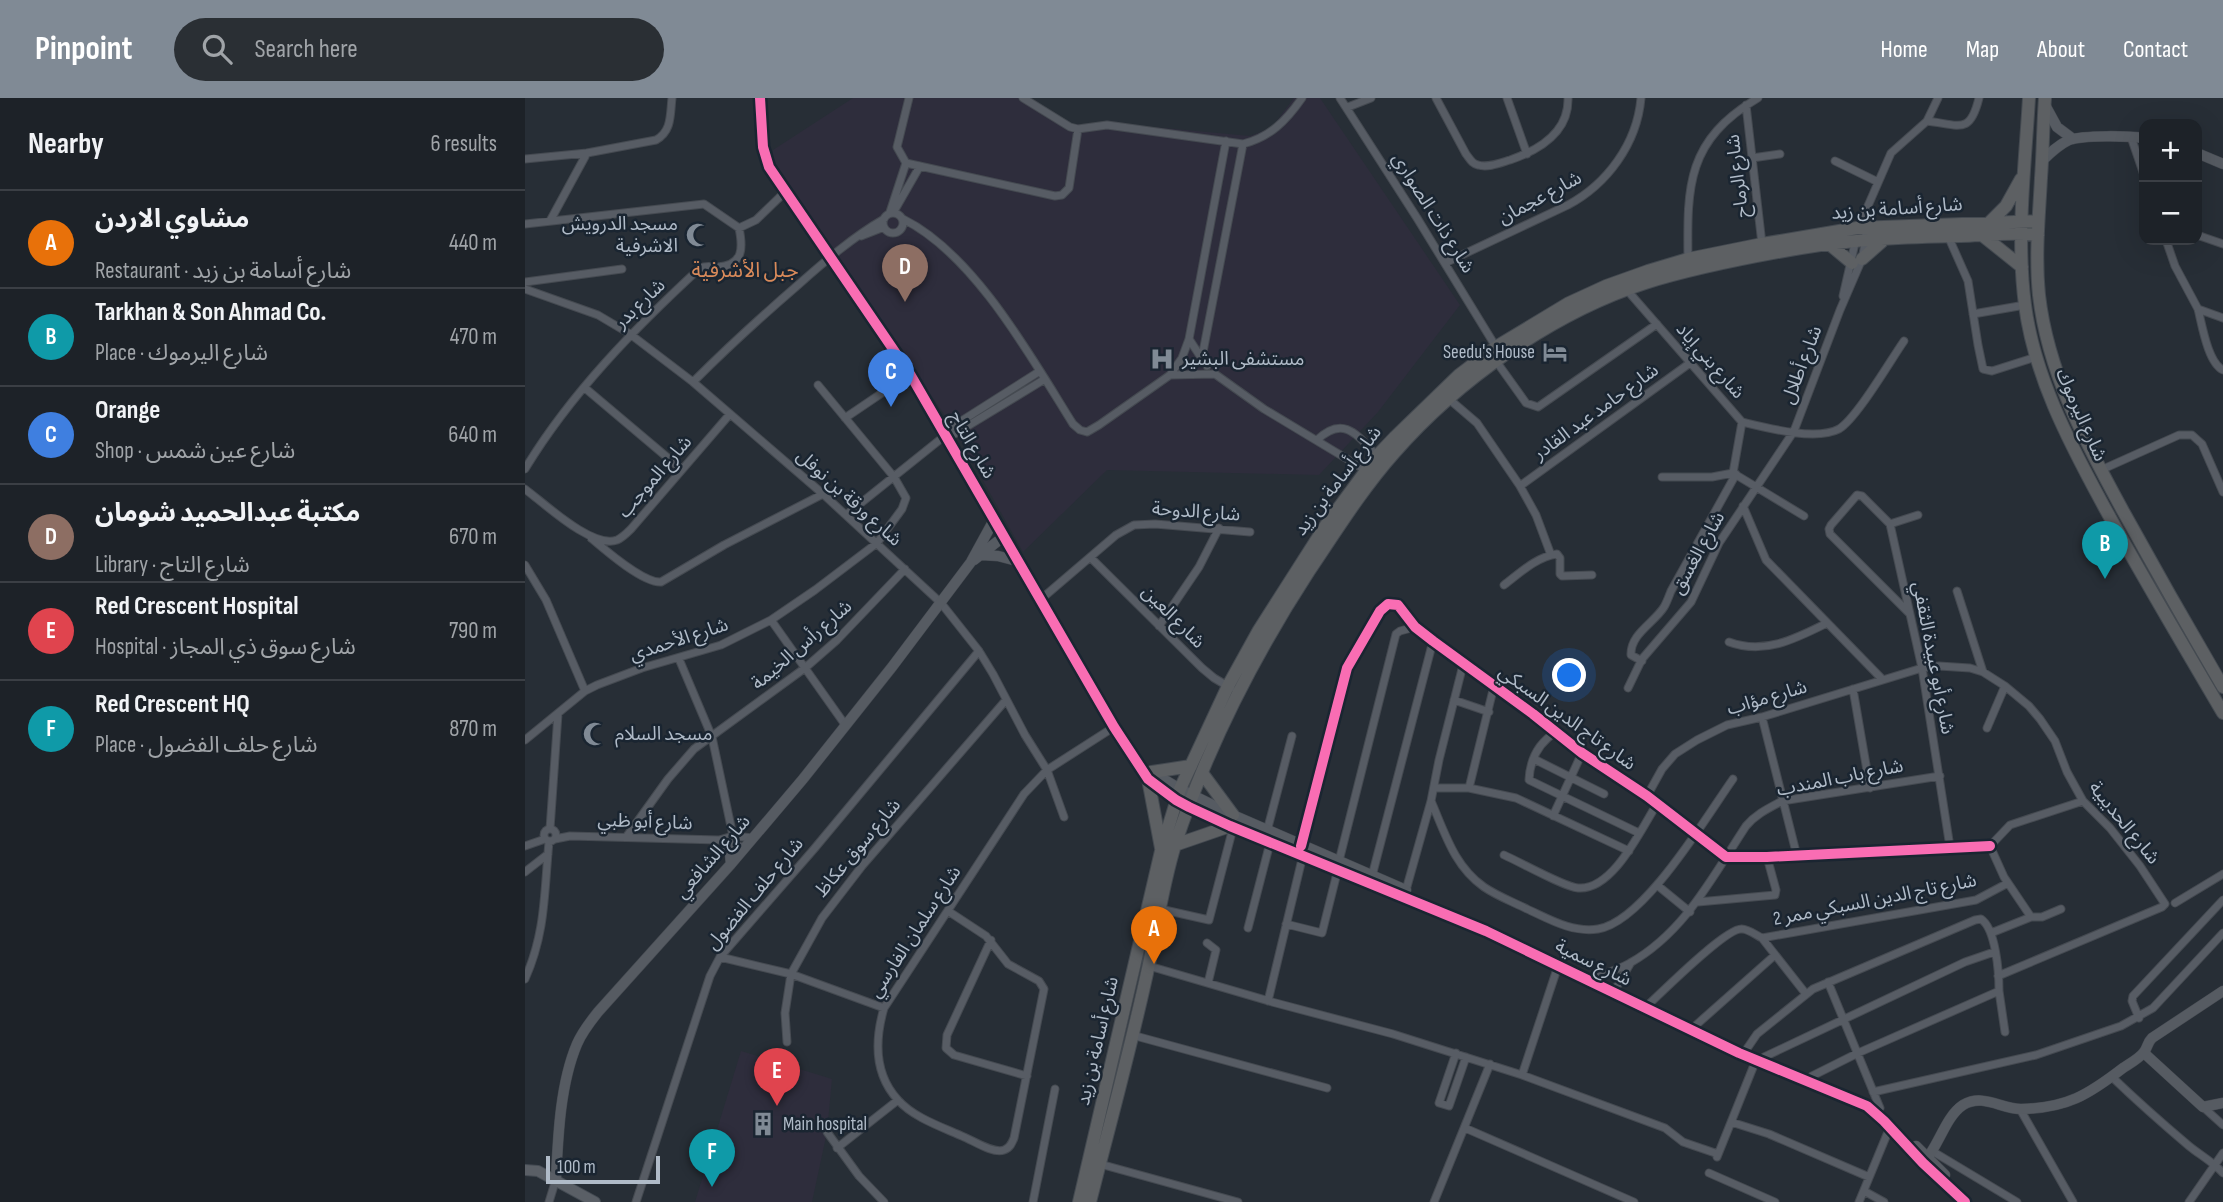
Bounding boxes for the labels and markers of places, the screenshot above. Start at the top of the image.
place label: مسجد الدرويش الاشرفية [562,213,678,258]
mosque icon: مسجد الدرويش الاشرفية [684,221,712,249]
pin: D [882,244,928,302]
hotel icon: Seedu's House [1541,338,1569,366]
place label: Seedu's House [1443,341,1535,364]
hospital icon: مستشفى البشير [1148,345,1176,373]
place label: مستشفى البشير [1181,348,1305,371]
pin: C [868,349,914,407]
pin: B [2082,521,2128,579]
mosque icon: مسجد السلام [581,720,609,748]
place label: مسجد السلام [615,723,713,748]
pin: A [1131,906,1177,964]
pin: E [754,1048,800,1106]
building icon: Main hospital [749,1110,777,1138]
place label: Main hospital [783,1113,867,1136]
pin: F [689,1129,735,1187]

